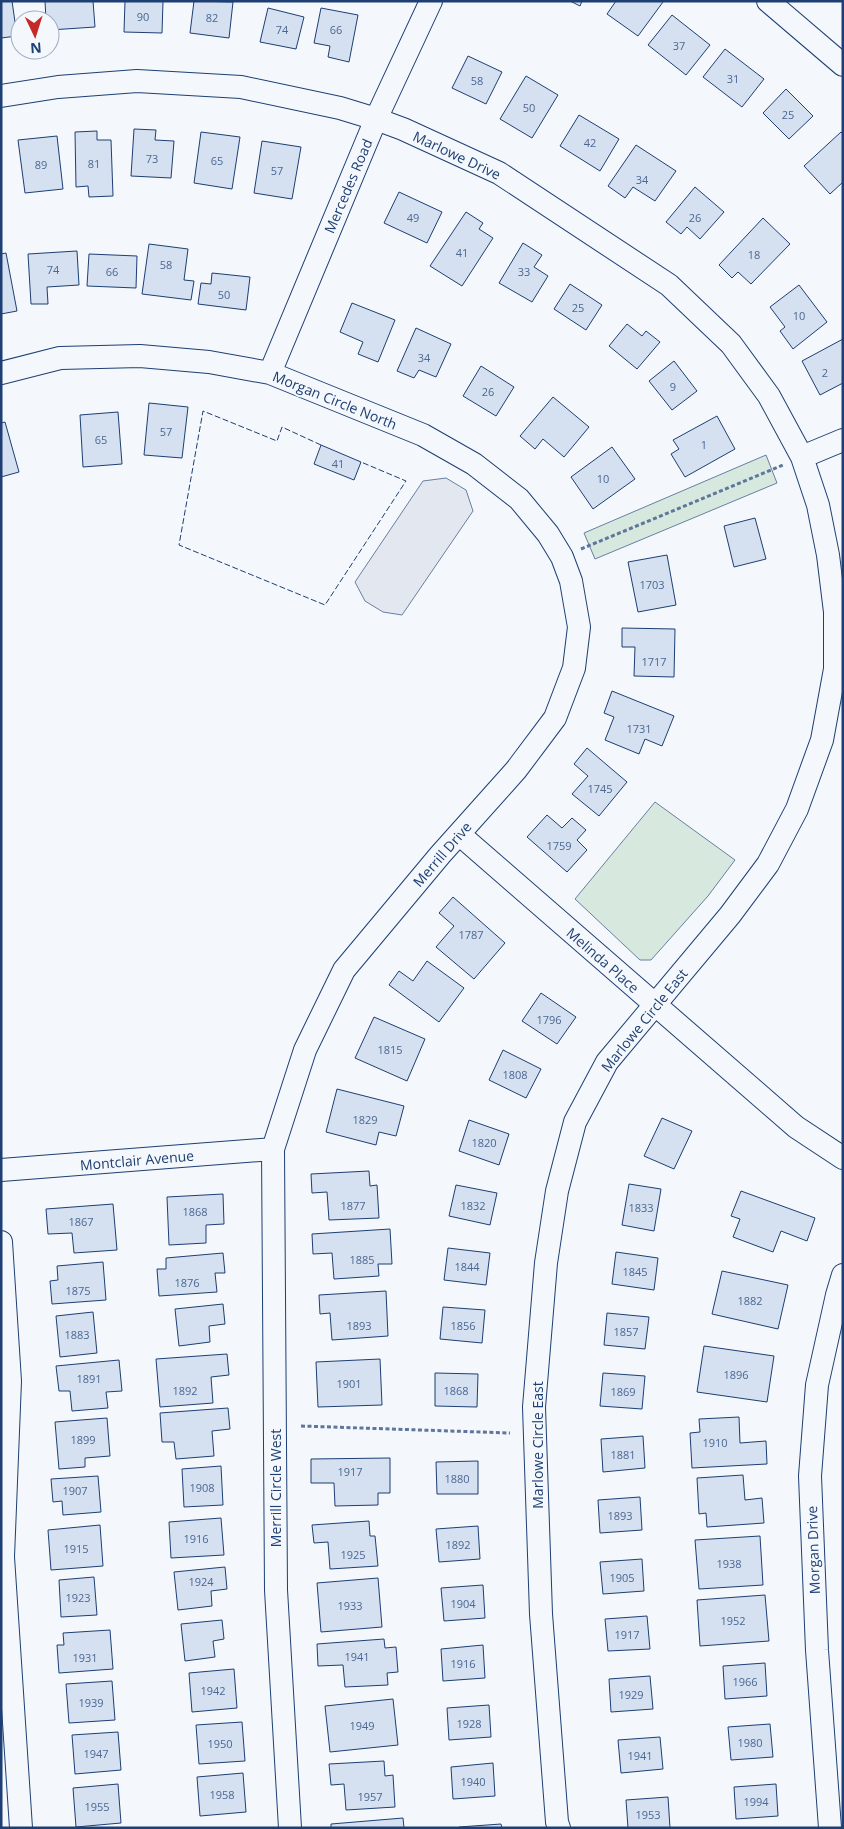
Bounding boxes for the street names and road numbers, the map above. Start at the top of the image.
street label: Marlowe Drive [410,126,504,184]
street label: Mercedes Road [320,136,376,236]
street label: Morgan Circle North [270,366,400,434]
street label: Merrill Drive [408,817,476,891]
street label: Melinda Place [563,923,643,997]
street label: Marlowe Circle East [597,965,691,1075]
street label: Montclair Avenue [79,1146,195,1174]
street label: Marlowe Circle East [528,1381,547,1509]
street label: Merrill Circle West [266,1429,285,1547]
street label: Morgan Drive [802,1505,824,1595]

